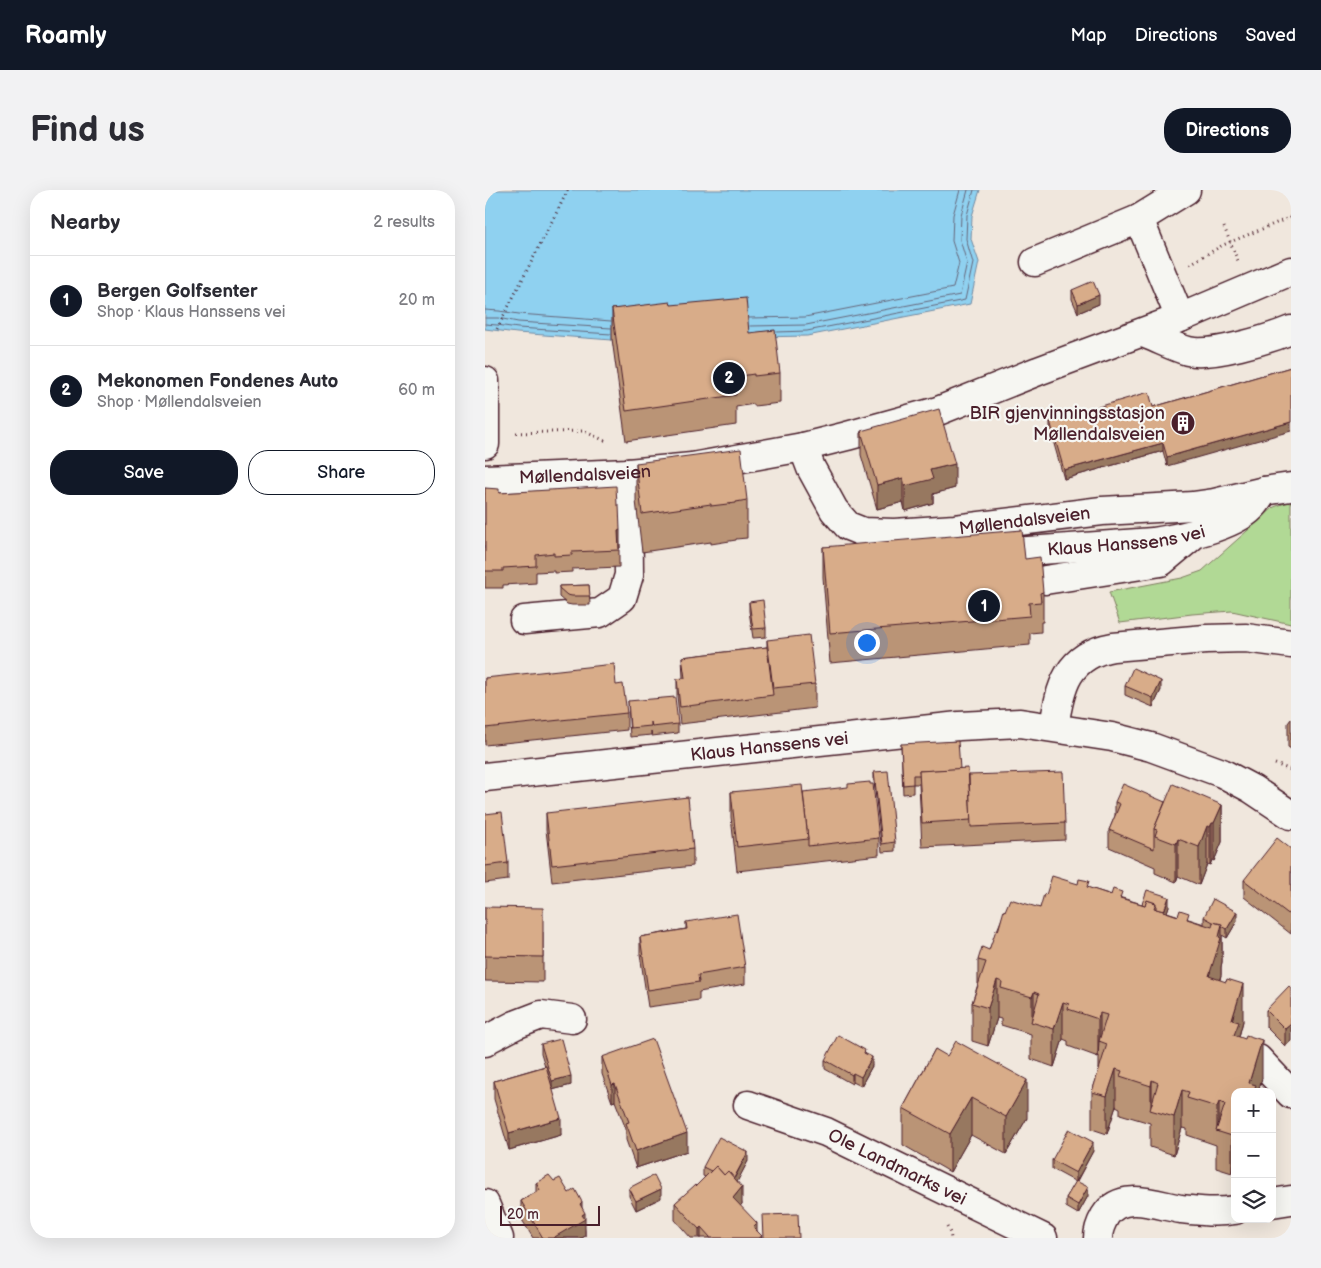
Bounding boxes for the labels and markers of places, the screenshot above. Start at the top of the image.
pin: 2 [713,359,745,397]
place label: BIR gjenvinningsstasjon Møllendalsveien [969,403,1165,445]
building icon: BIR gjenvinningsstasjon Møllendalsveien [1170,410,1196,436]
pin: 1 [968,587,1000,625]

